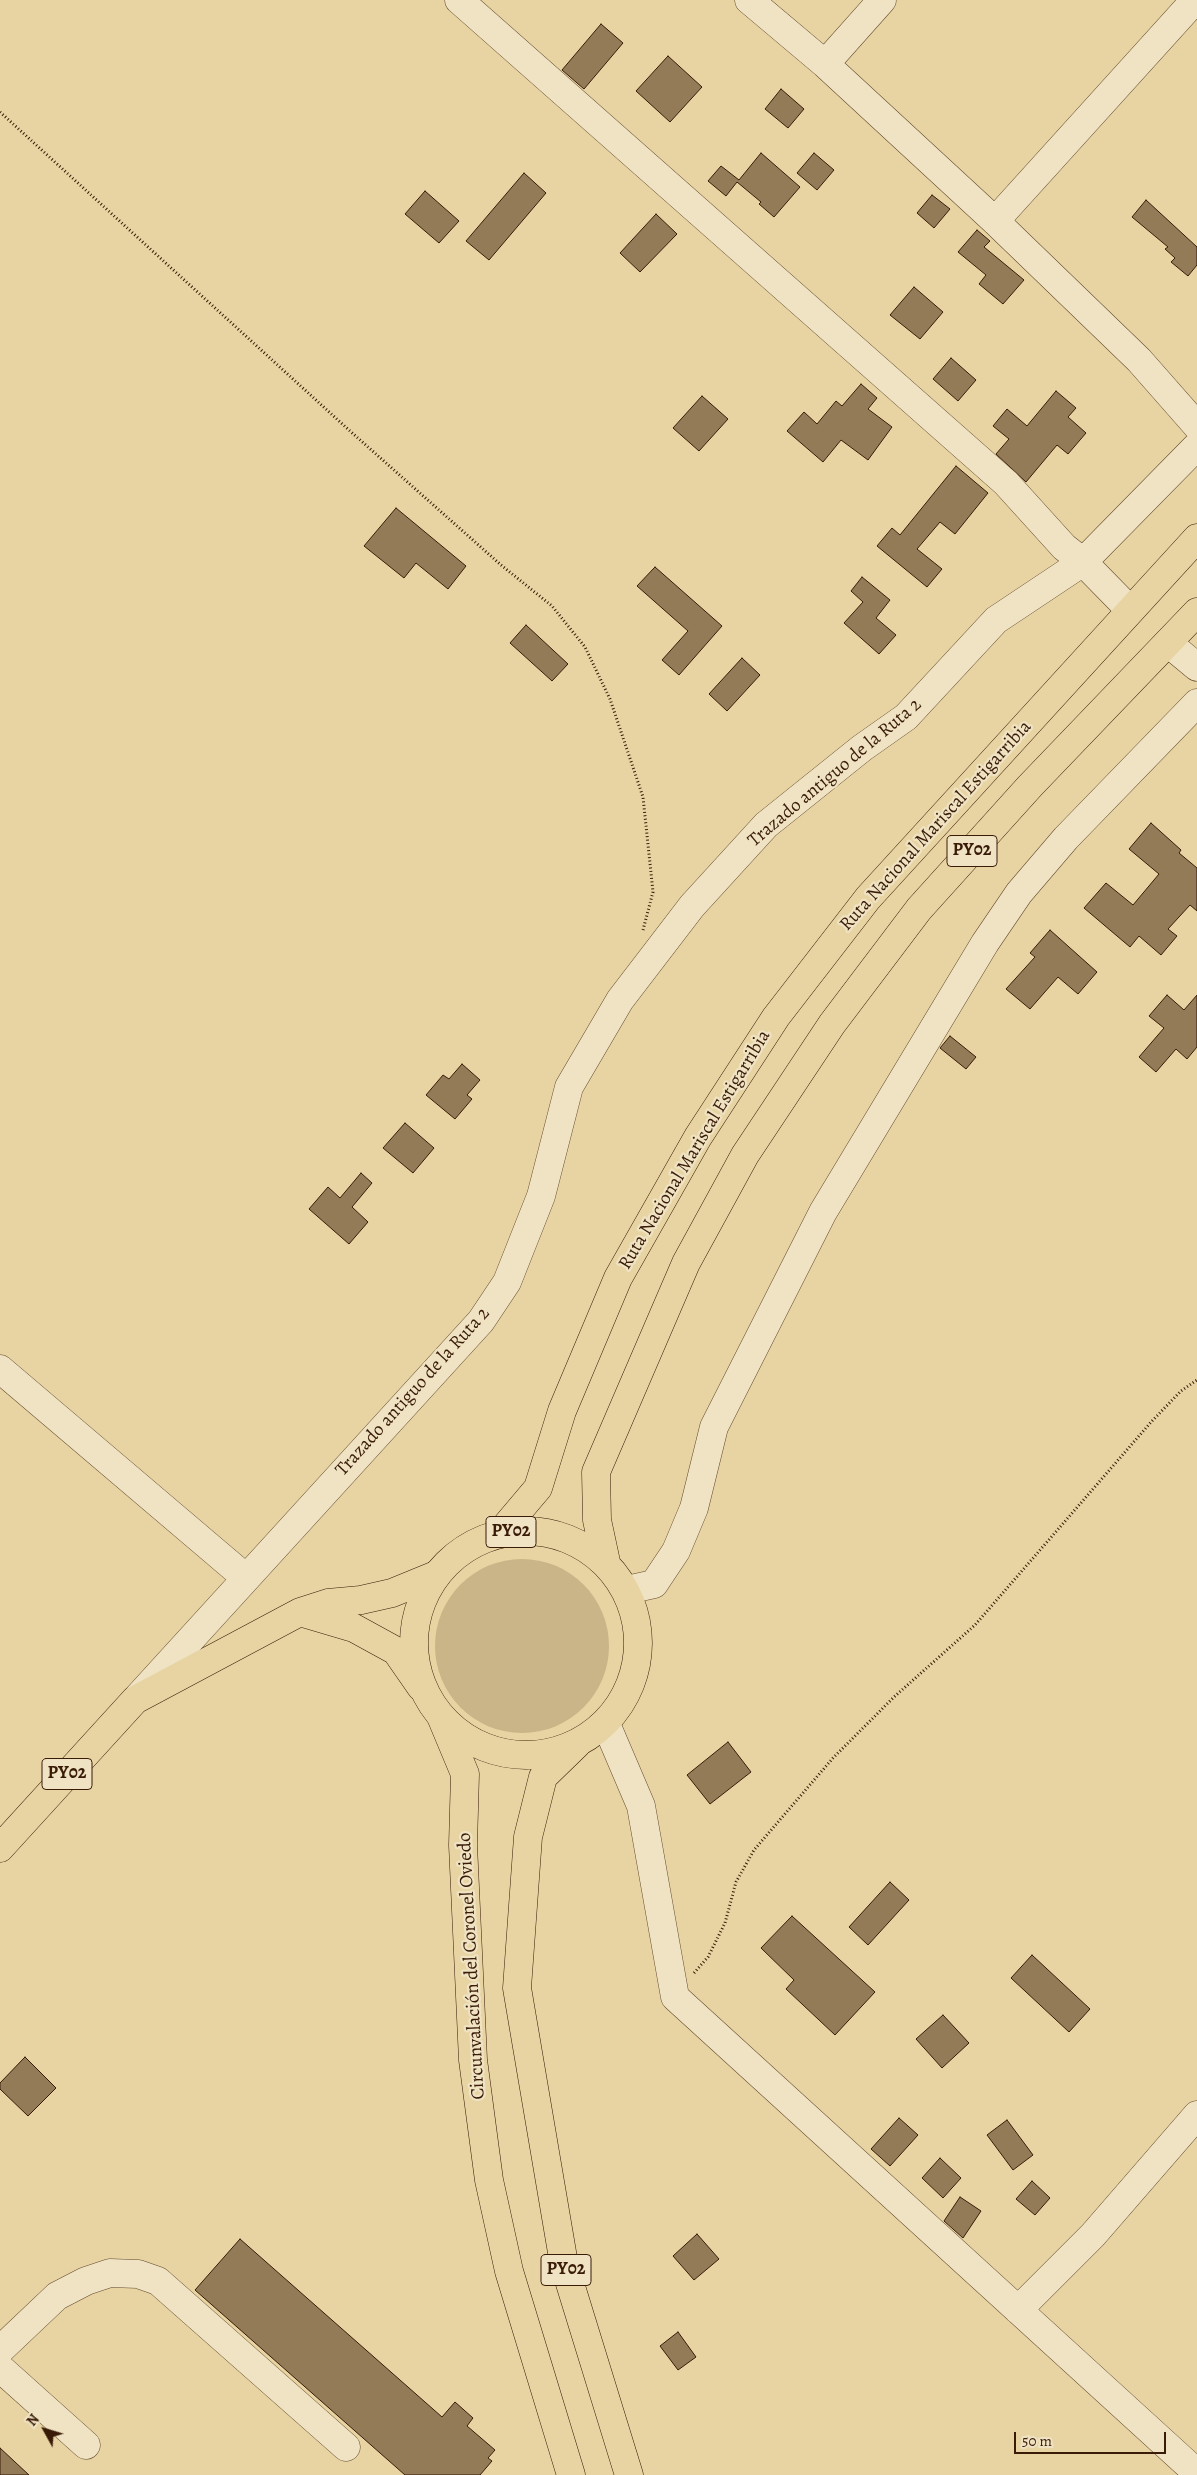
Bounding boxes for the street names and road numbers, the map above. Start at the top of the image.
street label: Trazado antiguo de la Ruta 2 [744,694,926,852]
street label: Ruta Nacional Mariscal Estigarribia [835,716,1037,936]
road number: PY02 [947,836,997,866]
street label: Ruta Nacional Mariscal Estigarribia [614,1026,776,1274]
street label: Trazado antiguo de la Ruta 2 [331,1303,495,1481]
road number: PY02 [486,1516,536,1548]
road number: PY02 [42,1758,92,1790]
street label: Circunvalación del Coronel Oviedo [454,1832,490,2100]
road number: PY02 [541,2254,591,2286]

